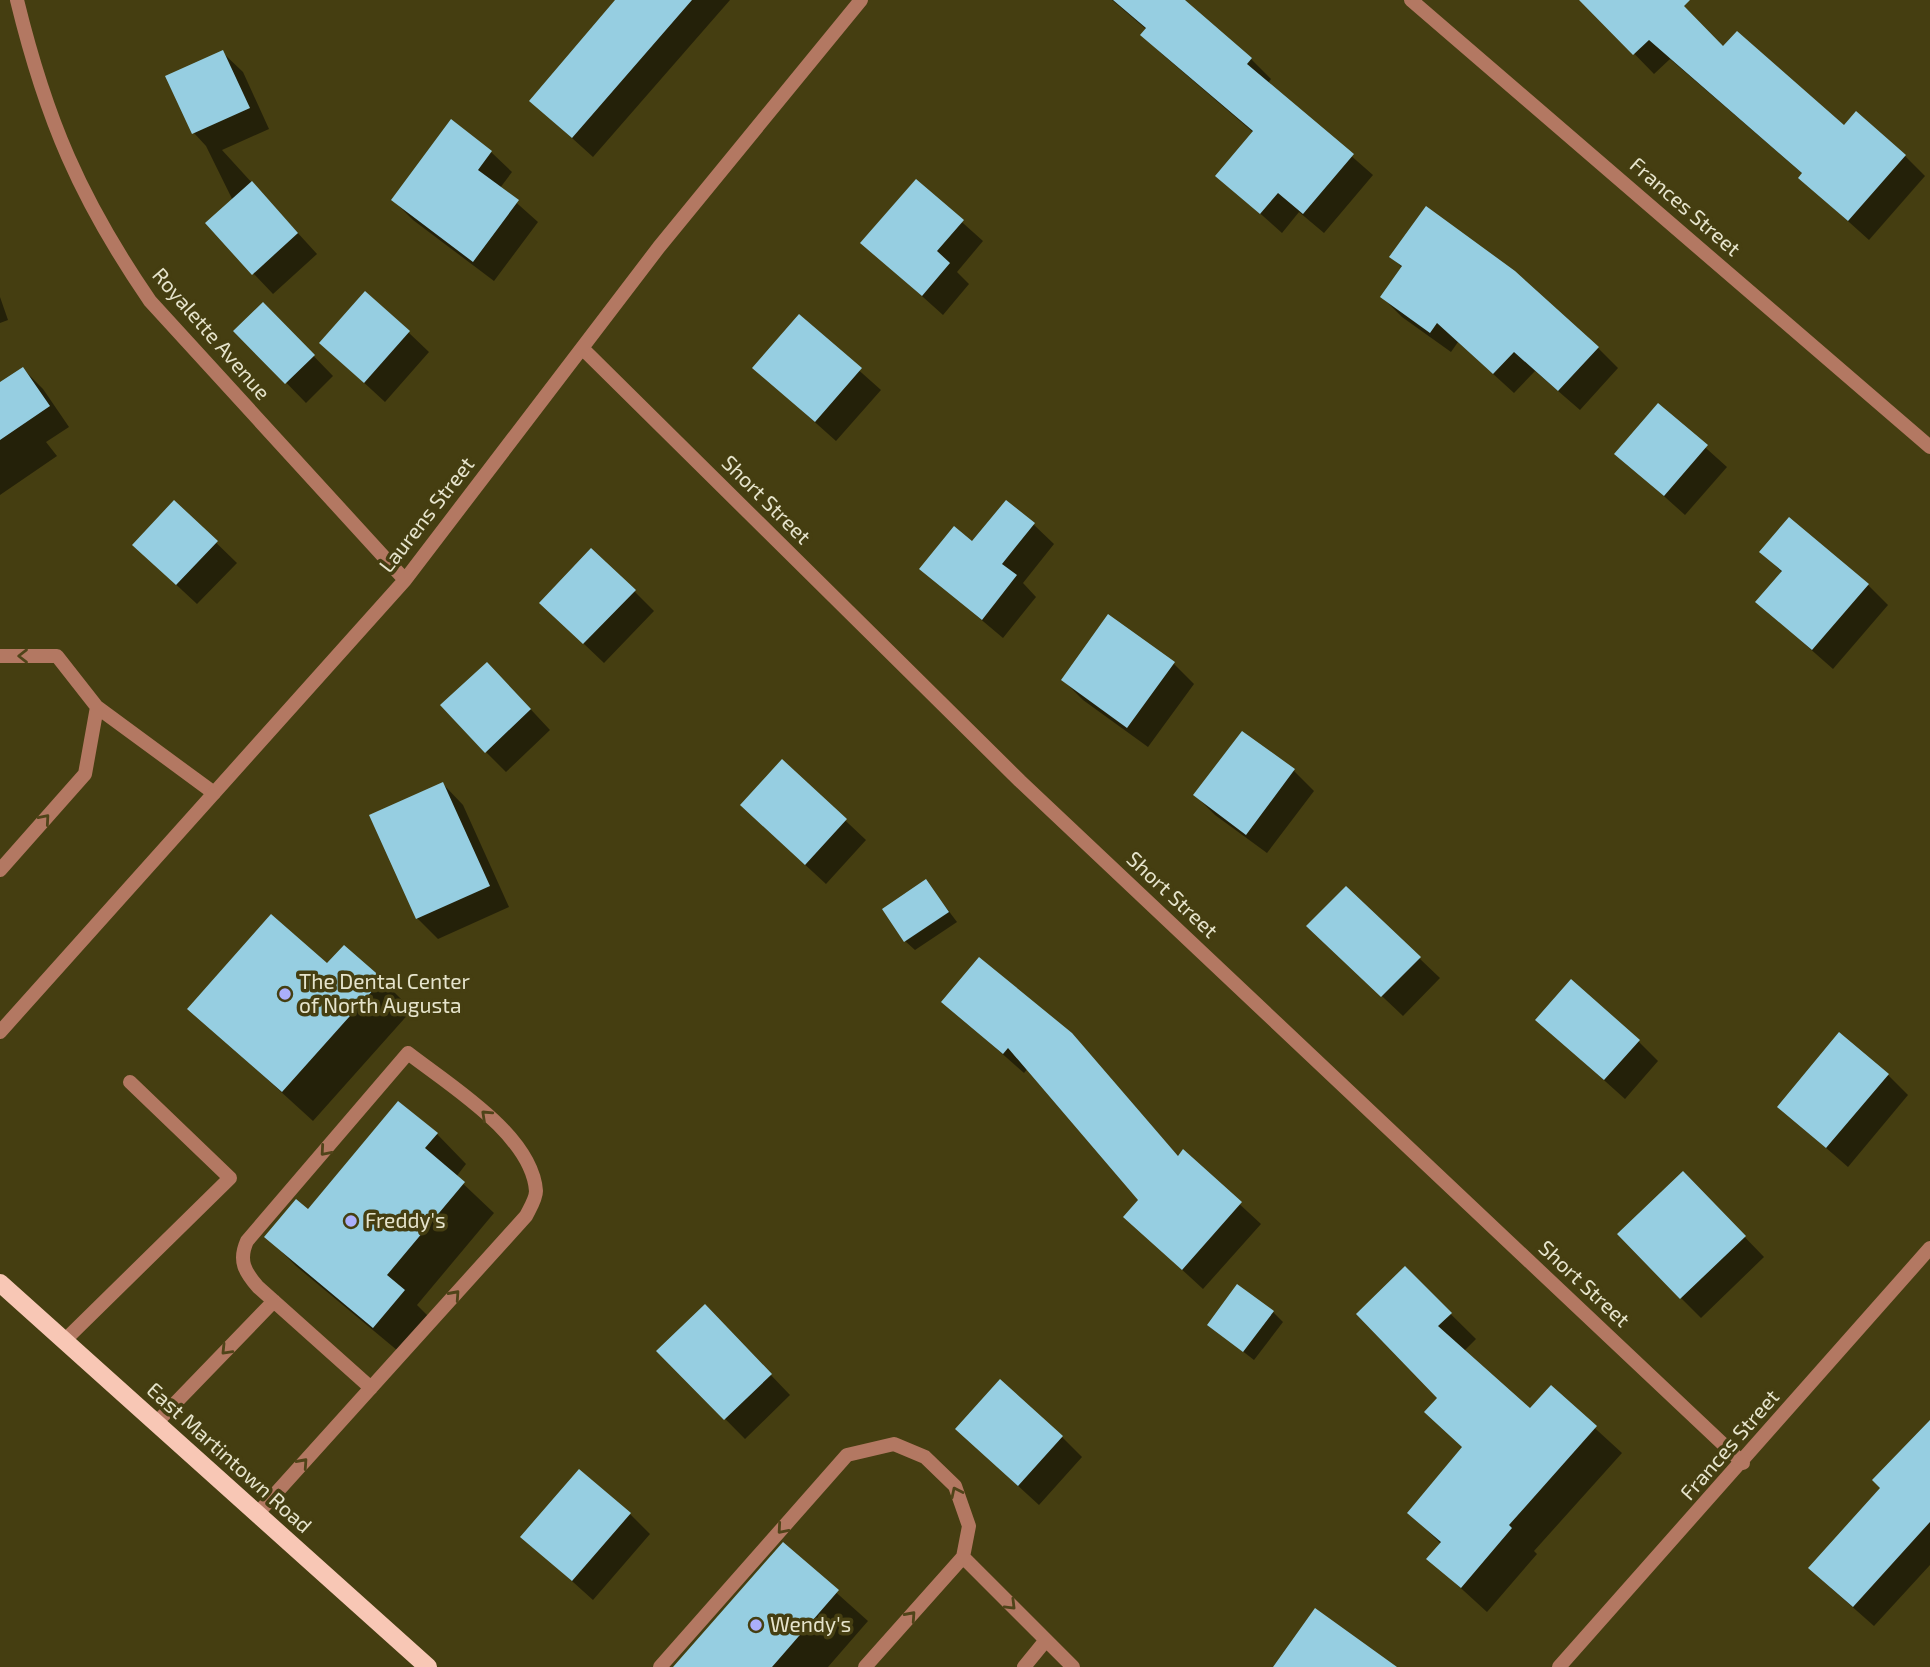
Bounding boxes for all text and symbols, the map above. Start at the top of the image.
street label: Frances Street [1626,151,1746,261]
street label: Royalette Avenue [148,262,276,404]
street label: Short Street [717,449,817,549]
street label: Laurens Street [373,451,479,577]
one-way arrow [17,648,28,664]
one-way arrow [37,814,49,827]
street label: Short Street [1122,845,1224,942]
place label: The Dental Center of North Augusta [299,968,470,1017]
marker: The Dental Center of North Augusta [277,986,293,1002]
one-way arrow [481,1110,494,1123]
one-way arrow [321,1142,333,1155]
place label: Freddy's [365,1207,446,1232]
marker: Freddy's [343,1213,359,1229]
street label: Short Street [1534,1234,1636,1331]
one-way arrow [447,1290,459,1303]
one-way arrow [222,1342,235,1355]
street label: East Martintown Road [143,1376,317,1537]
street label: Frances Street [1674,1384,1784,1504]
one-way arrow [294,1458,307,1471]
one-way arrow [950,1487,964,1499]
one-way arrow [778,1521,790,1534]
one-way arrow [1003,1597,1016,1610]
place label: Wendy's [770,1611,851,1636]
one-way arrow [902,1611,915,1624]
marker: Wendy's [748,1617,764,1633]

